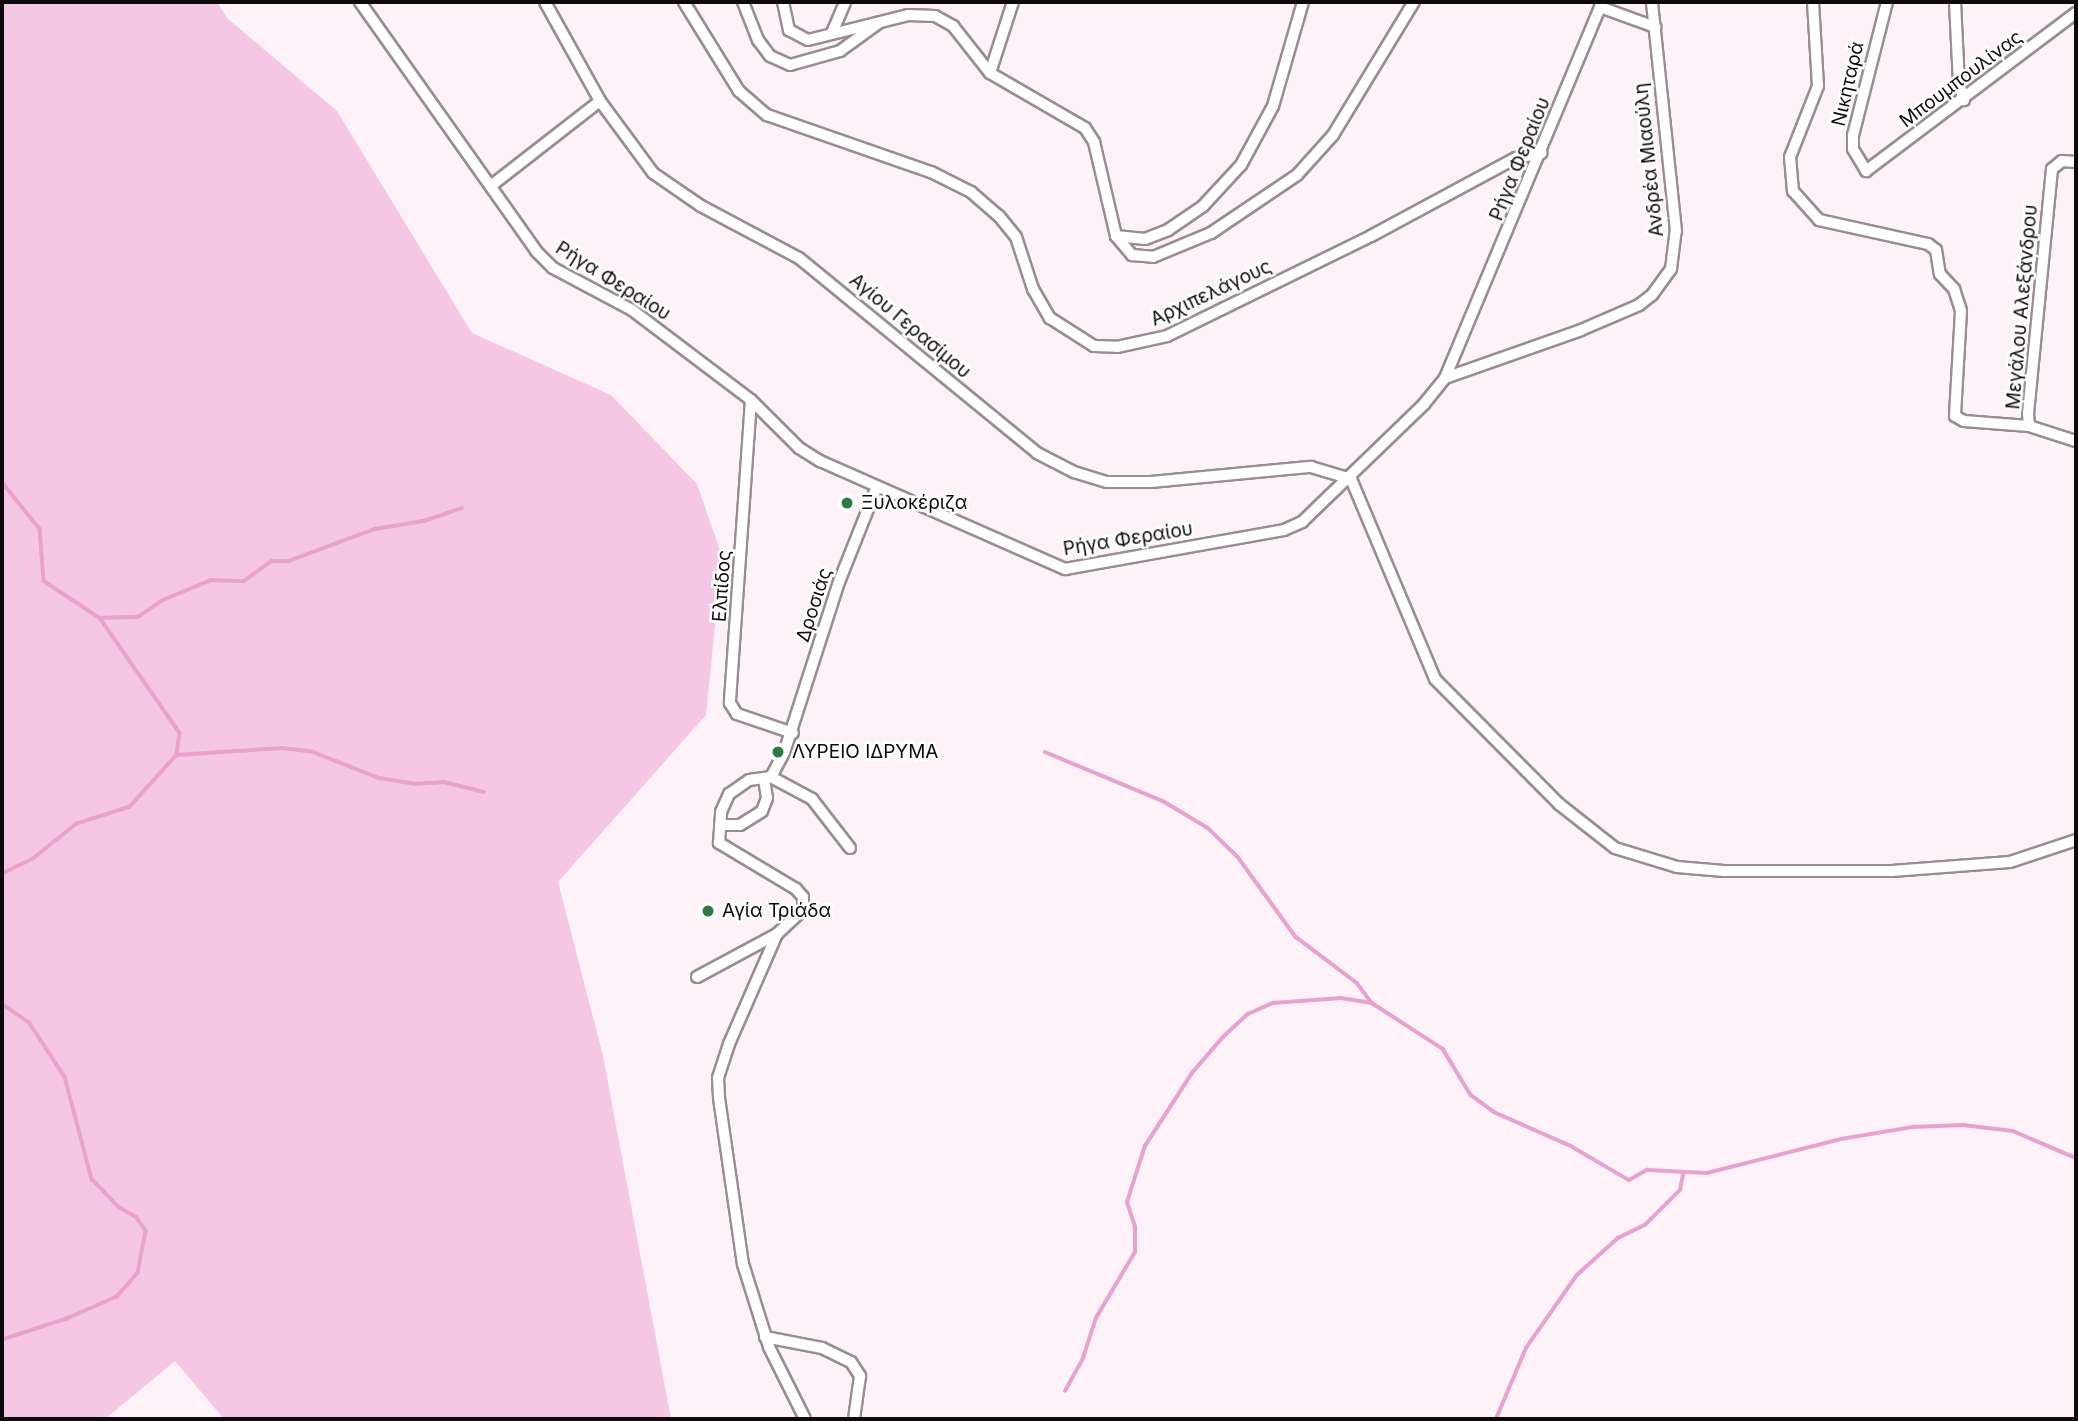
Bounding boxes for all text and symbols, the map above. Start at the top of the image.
street label: Μπουμπουλίνας [1895,25,2027,133]
street label: Νικηταρά [1827,39,1869,129]
street label: Ανδρέα Μιαούλη [1630,82,1668,238]
street label: Ρήγα Φεραίου [1485,94,1555,224]
street label: Μεγάλου Αλεξάνδρου [2002,204,2042,410]
street label: Ρήγα Φεραίου [551,237,675,325]
street label: Αρχιπελάγους [1147,255,1275,331]
street label: Αγίου Γερασίμου [845,269,975,383]
place label: Ξυλοκέριζα [861,492,967,514]
marker: Ξυλοκέριζα [839,495,855,511]
street label: Ρήγα Φεραίου [1061,517,1195,561]
street label: Ελπίδος [708,549,736,623]
street label: Δροσιάς [791,565,837,645]
place label: ΛΥΡΕΙΟ ΙΔΡΥΜΑ [792,741,938,763]
marker: ΛΥΡΕΙΟ ΙΔΡΥΜΑ [770,744,786,760]
place label: Αγία Τριάδα [722,900,831,922]
marker: Αγία Τριάδα [700,903,716,919]

